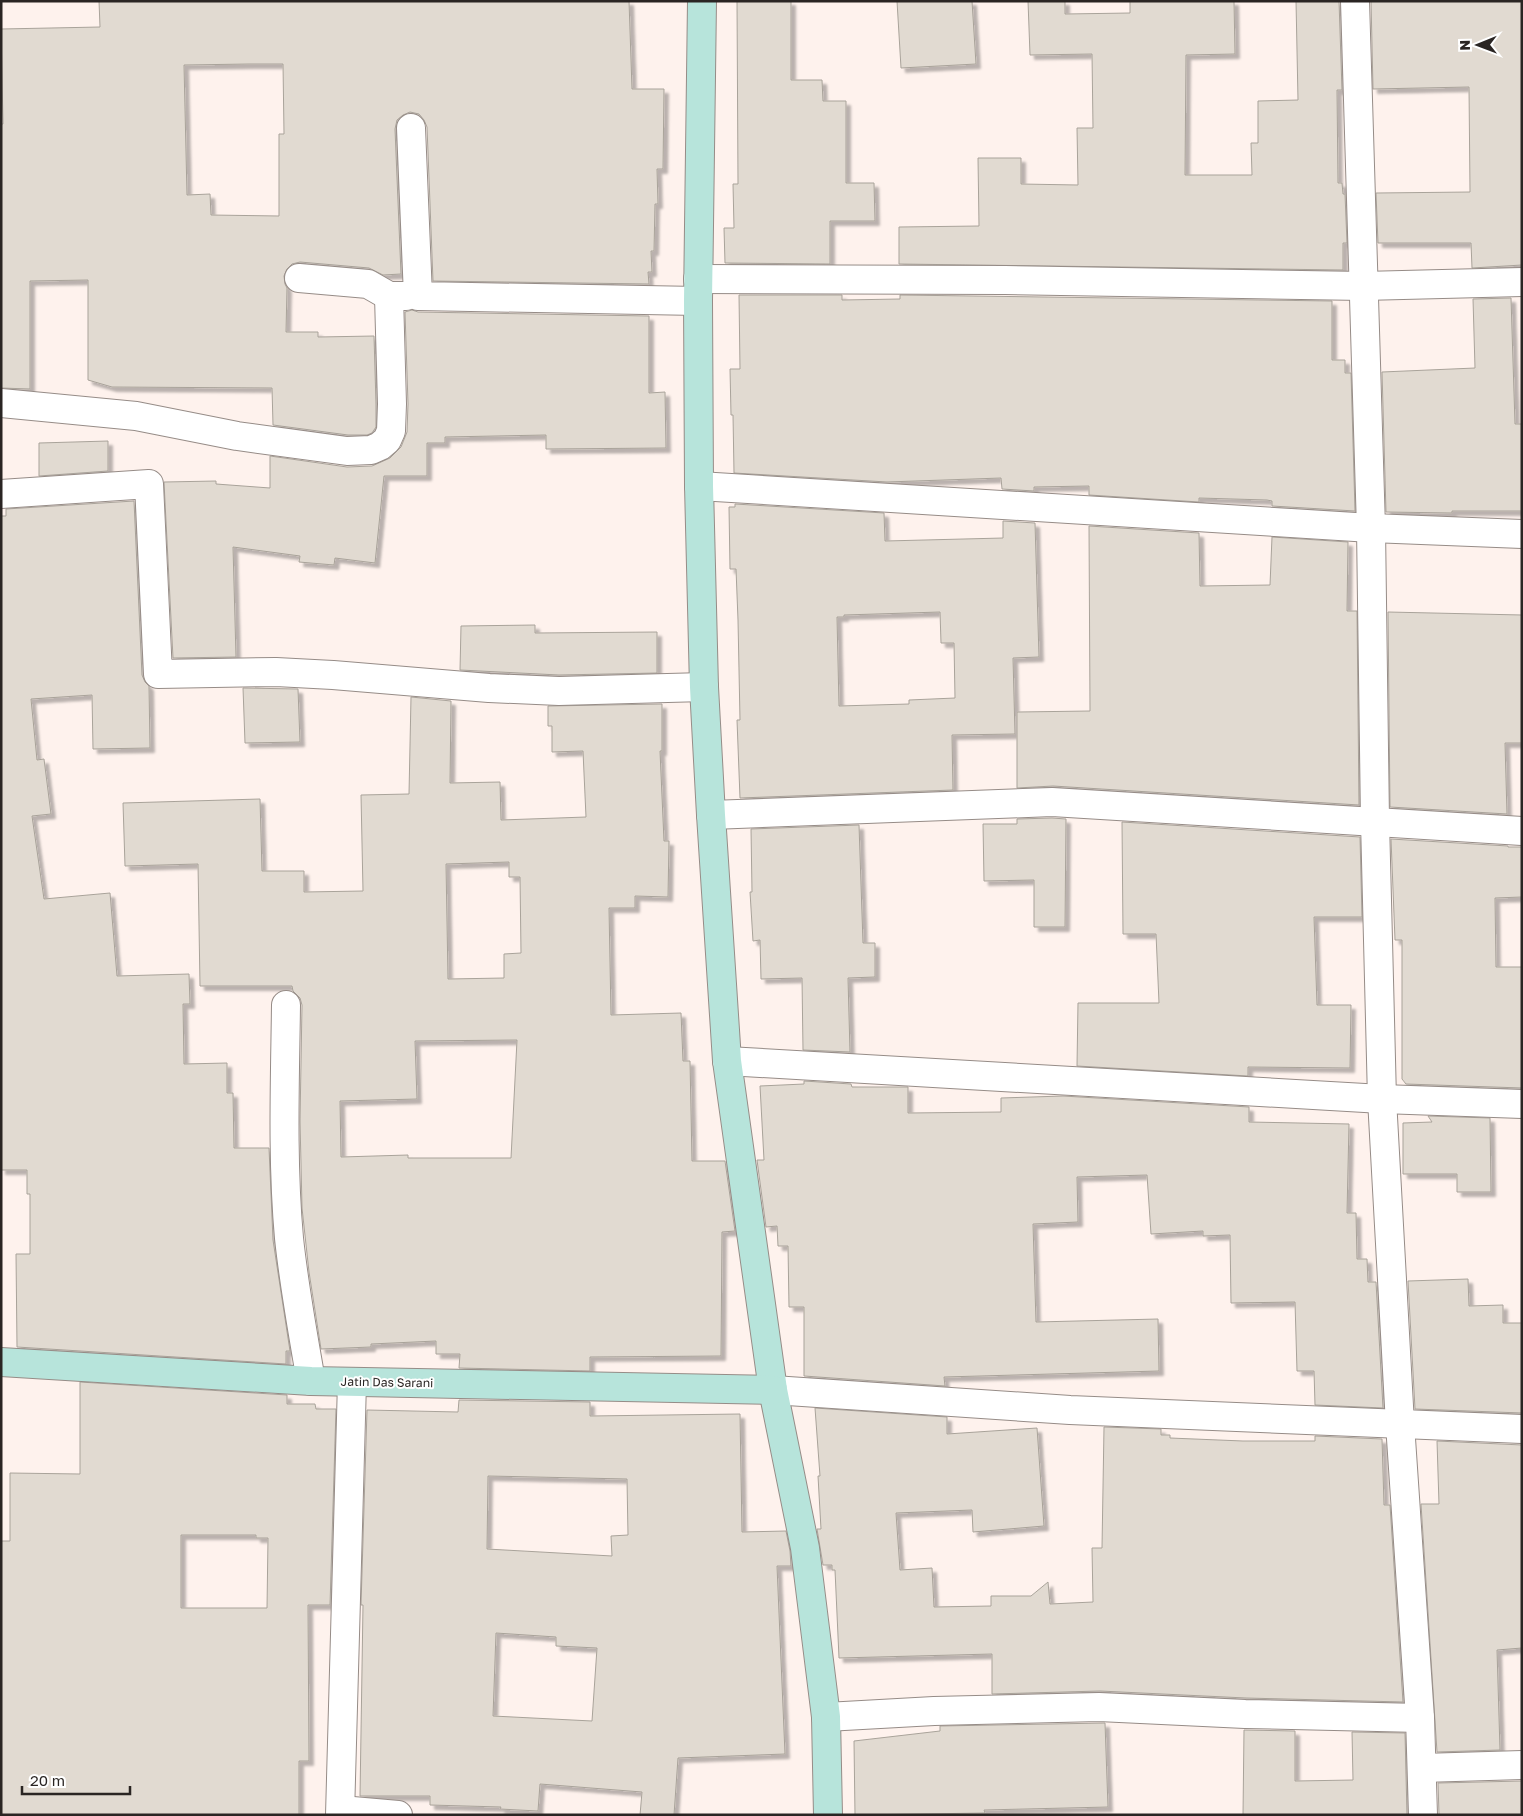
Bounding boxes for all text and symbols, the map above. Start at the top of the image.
north arrow [1453,20,1503,70]
text: N [1456,40,1473,51]
street label: Jatin Das Sarani [341,1374,433,1390]
scale bar [22,1764,130,1796]
text: 20 m [30,1771,65,1789]

